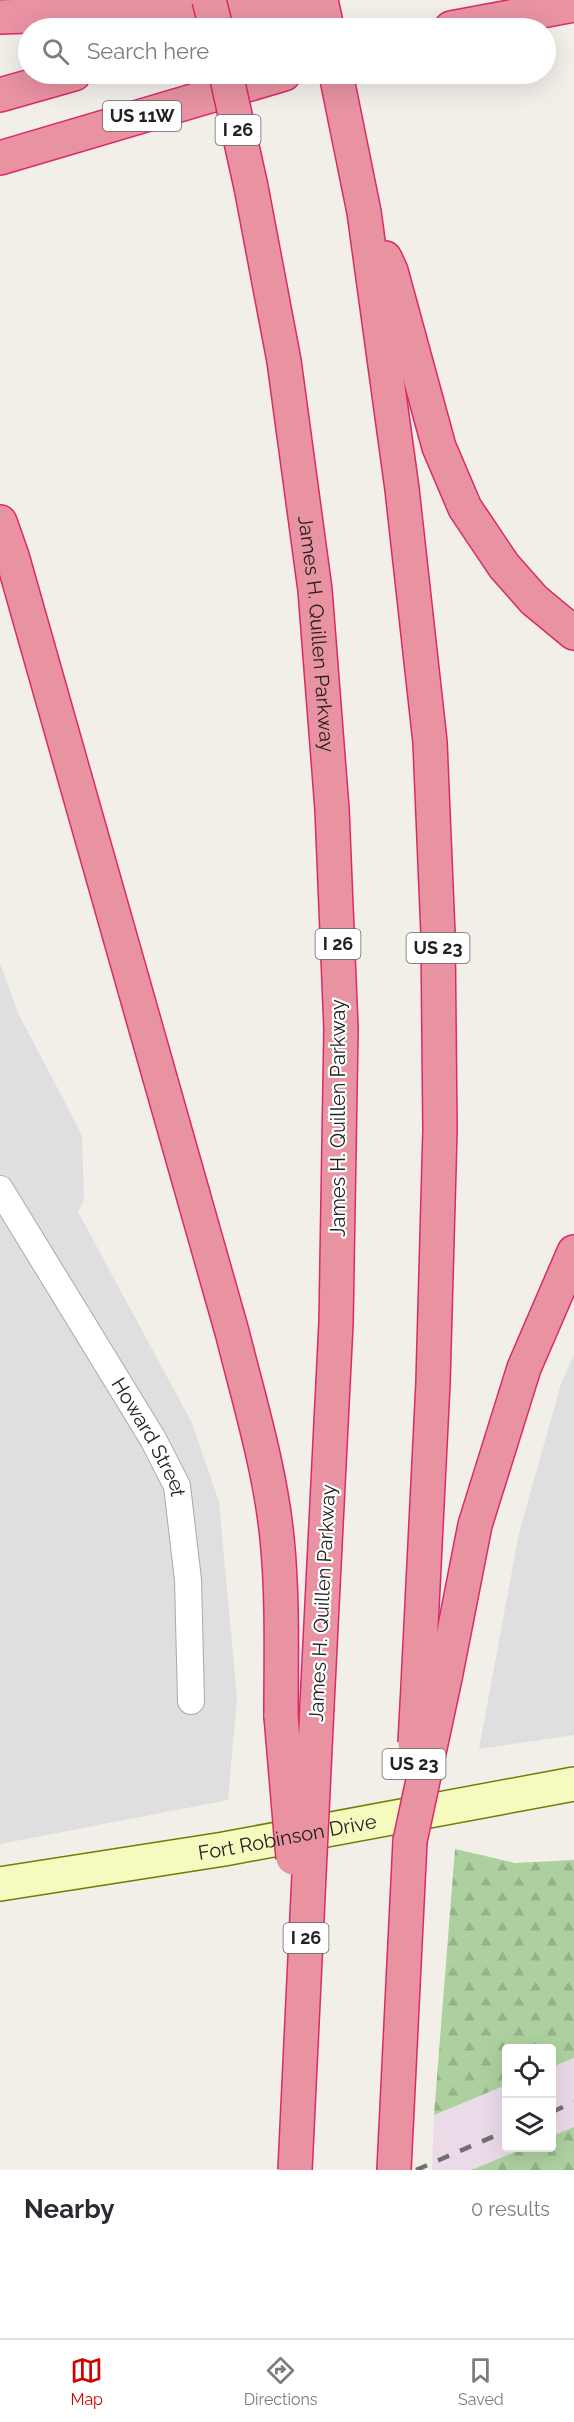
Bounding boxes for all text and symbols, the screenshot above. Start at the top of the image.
search box [18,18,556,84]
icon: search [39,35,72,68]
text: Search here [87,38,209,64]
road number: US 11W [103,101,181,131]
road number: I 26 [216,115,260,145]
street label: James H. Quillen Parkway [293,514,340,753]
road number: I 26 [316,929,360,959]
road number: US 23 [406,933,470,963]
street label: James H. Quillen Parkway [326,999,350,1237]
street label: Howard Street [106,1373,190,1498]
street label: James H. Quillen Parkway [304,1484,340,1722]
road number: US 23 [382,1749,446,1779]
street label: Fort Robinson Drive [196,1809,379,1865]
road number: I 26 [284,1923,328,1953]
map controls [502,2044,556,2152]
button: locate [502,2044,556,2098]
button: layers [502,2098,556,2152]
text: Nearby [24,2194,114,2224]
text: 0 results [471,2197,550,2221]
tab: Map [70,2354,103,2409]
tab: Directions [244,2354,318,2409]
tab: Saved [458,2354,504,2409]

